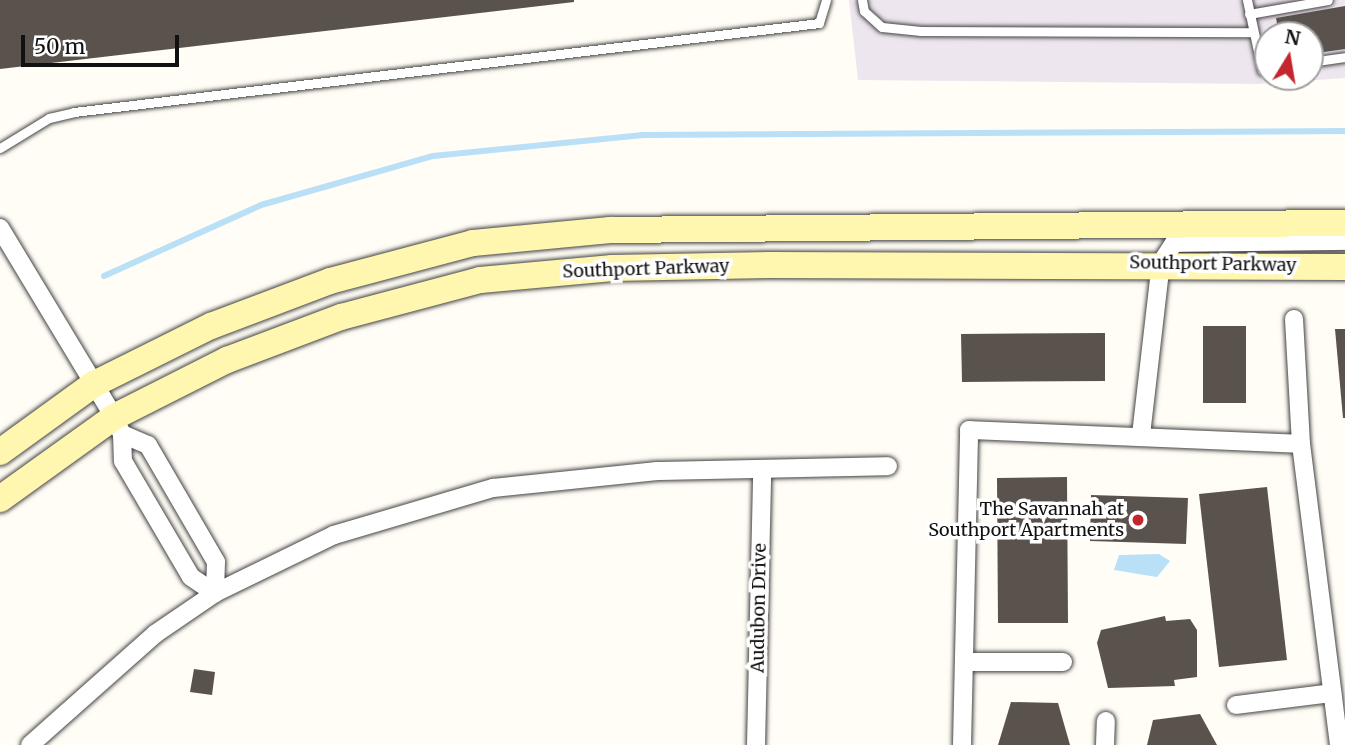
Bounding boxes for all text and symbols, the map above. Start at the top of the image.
scale bar [24,21,182,65]
north arrow [1254,21,1324,91]
text: N [1283,24,1302,51]
text: 50 m [34,33,85,60]
street label: Southport Parkway [1129,252,1297,276]
street label: Southport Parkway [562,255,730,283]
place label: The Savannah at Southport Apartments [928,499,1124,542]
marker: The Savannah at Southport Apartments [1130,512,1146,528]
street label: Audubon Drive [747,543,771,673]

